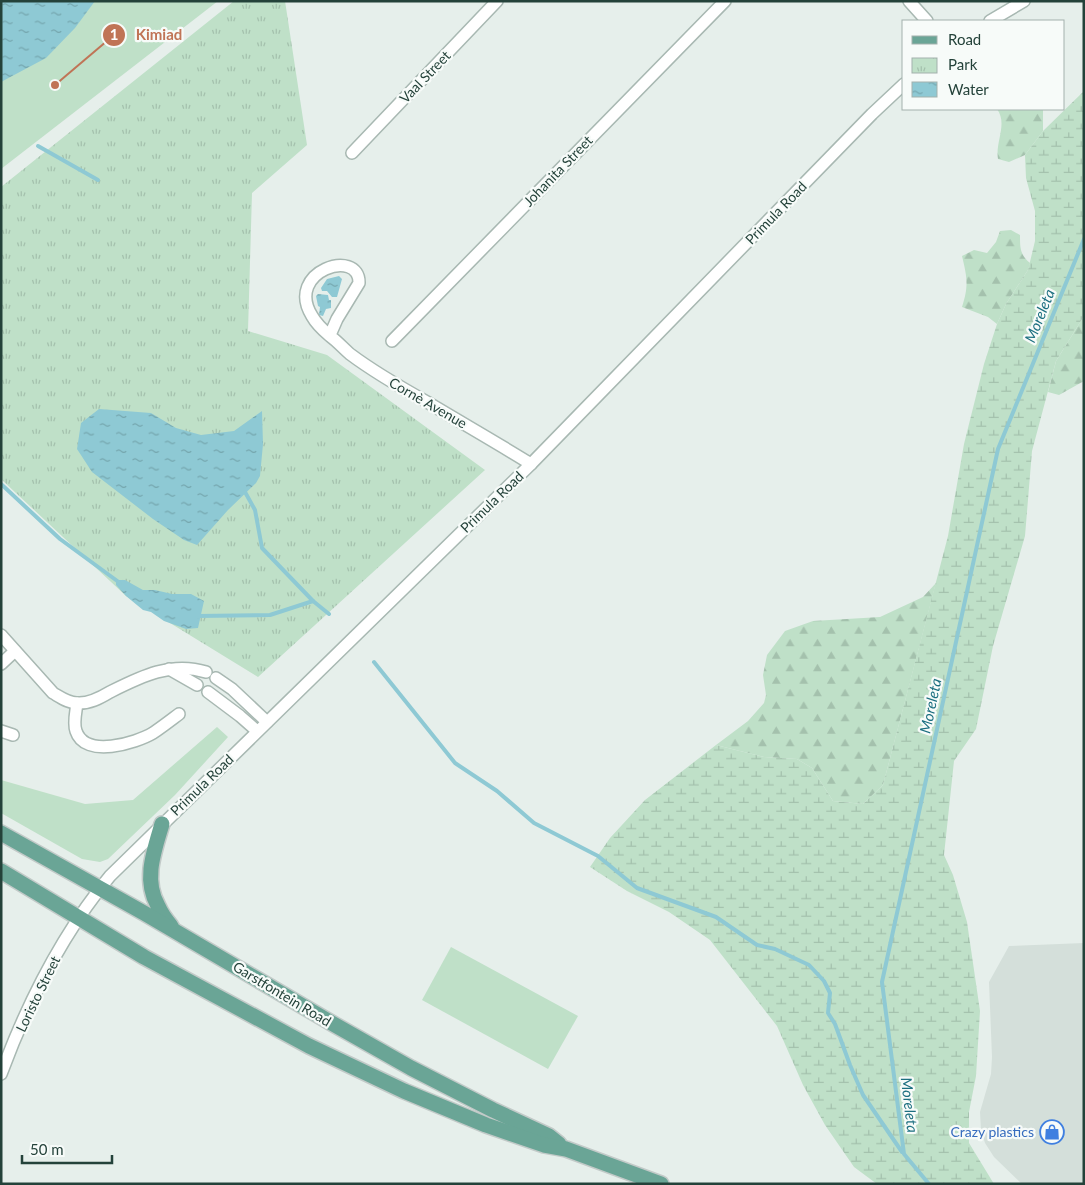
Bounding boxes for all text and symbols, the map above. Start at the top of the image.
callout: Kimiad [101,20,193,50]
legend [902,20,1065,110]
text: 1 [110,25,118,43]
text: Kimiad [136,25,182,43]
text: Road [948,30,981,48]
street label: Vaal Street [396,47,454,106]
text: Park [948,55,978,73]
text: Water [948,80,989,98]
street label: Johanita Street [520,132,596,210]
street label: Primula Road [741,178,810,248]
water label: Moreleta [1020,286,1058,345]
street label: Cornè Avenue [386,373,470,432]
street label: Primula Road [457,467,527,536]
water label: Moreleta [915,676,945,735]
street label: Primula Road [167,750,237,819]
street label: Loristo Street [12,953,63,1035]
street label: Garstfontein Road [230,958,334,1030]
water label: Moreleta [898,1076,922,1134]
shop icon: Crazy plastics [1039,1119,1065,1145]
place label: Crazy plastics [950,1123,1034,1140]
scale bar [22,1132,112,1164]
text: 50 m [30,1140,64,1158]

